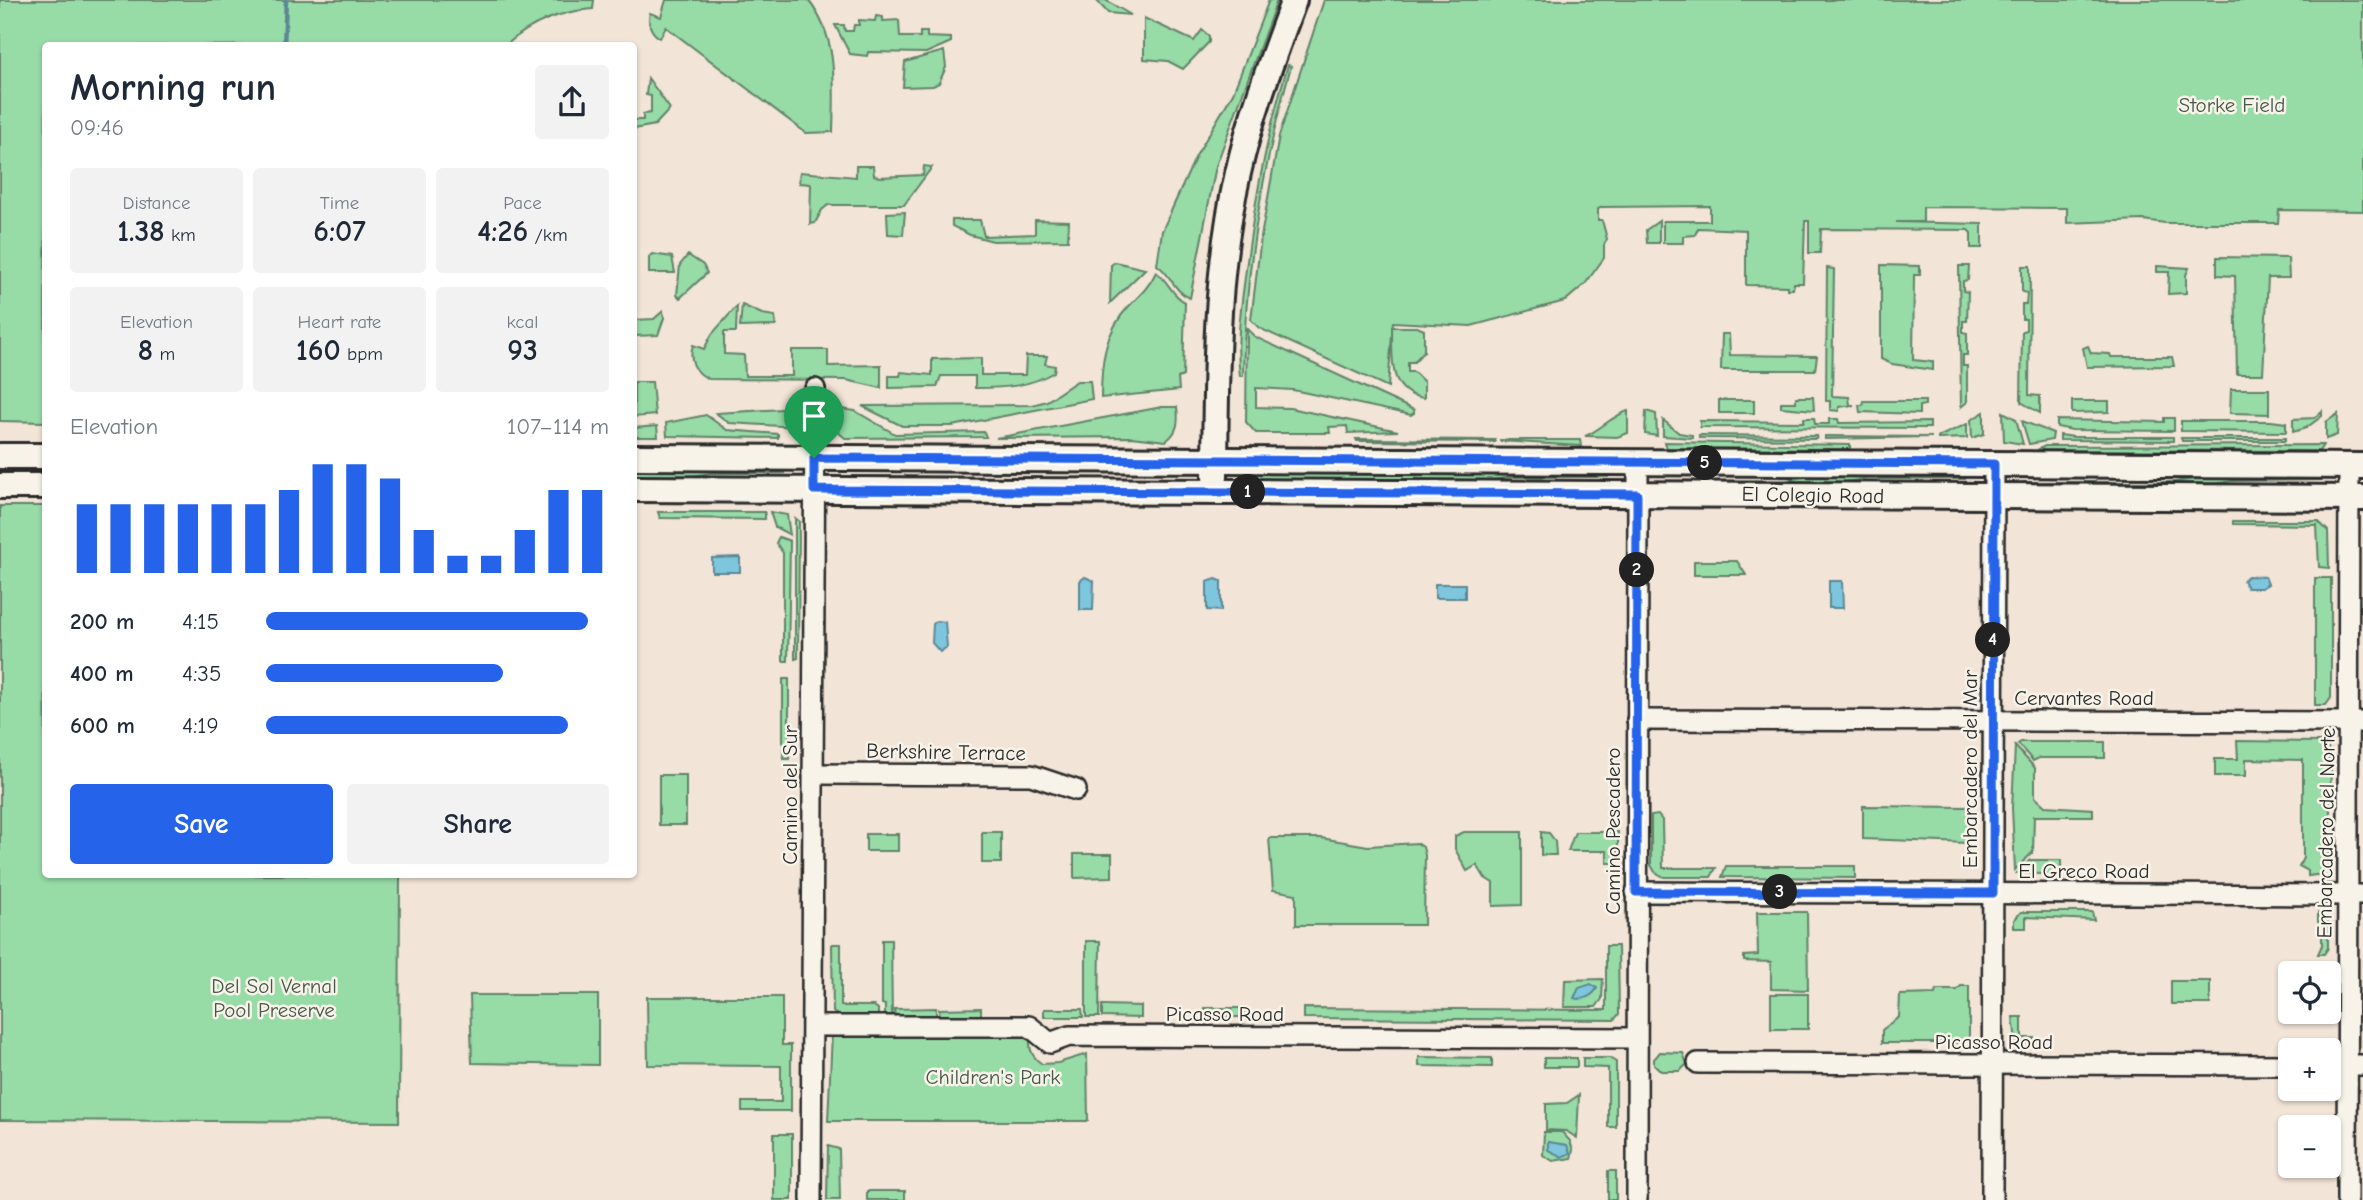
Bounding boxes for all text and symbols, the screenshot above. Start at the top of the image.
button: share [535,65,609,139]
text: Morning run [70,66,276,110]
park label: Storke Field [2179,93,2285,117]
text: 09:46 [70,114,124,141]
text: Distance [122,192,191,214]
text: Time [320,192,359,214]
text: Pace [503,192,542,214]
text: 1.38 [117,214,165,249]
text: 6:07 [313,214,366,249]
text: 4:26 [477,214,528,249]
text: km [165,224,196,246]
text: /km [528,224,568,246]
text: Elevation [120,311,193,333]
text: Heart rate [298,311,381,333]
text: kcal [507,311,538,333]
text: 8 [138,333,153,368]
text: 160 [296,333,341,368]
text: 93 [507,333,538,368]
text: m [153,343,175,365]
text: bpm [341,343,383,365]
pin [784,386,844,458]
icon: arrive [795,397,833,435]
text: Elevation [70,413,158,440]
text: 107–114 m [507,413,609,440]
pin: 5 [1688,446,1722,480]
text: 5 [1699,451,1710,473]
pin: 1 [1230,475,1266,510]
text: 1 [1244,480,1251,502]
street label: El Colegio Road [1741,482,1885,508]
pin: 2 [1620,552,1654,588]
text: 2 [1632,558,1641,580]
text: 200 m [70,608,134,635]
text: 4:15 [182,608,219,635]
pin: 4 [1976,622,2010,658]
text: 4 [1988,628,1997,650]
text: 400 m [70,660,134,687]
text: 4:35 [182,660,221,687]
street label: Embarcadero del Mar [1958,669,1982,868]
street label: Cervantes Road [2014,686,2154,710]
text: 600 m [70,712,135,739]
text: 4:19 [182,712,219,739]
street label: Camino del Sur [778,725,802,865]
street label: Embarcadero del Norte [2312,727,2340,939]
street label: Berkshire Terrace [866,739,1026,765]
street label: Camino Pescadero [1601,747,1625,915]
button: Save [70,784,333,864]
button: Share [347,784,609,864]
street label: El Greco Road [2018,859,2150,883]
pin: 3 [1762,874,1798,910]
text: 3 [1775,880,1784,902]
map controls [2278,961,2341,1178]
button: locate [2278,961,2341,1024]
park label: Del Sol Vernal Pool Preserve [211,974,337,1022]
street label: Picasso Road [1166,1002,1284,1026]
street label: Picasso Road [1935,1030,2053,1054]
button: + [2278,1038,2341,1101]
park label: Children's Park [926,1065,1060,1089]
button: − [2278,1115,2341,1178]

